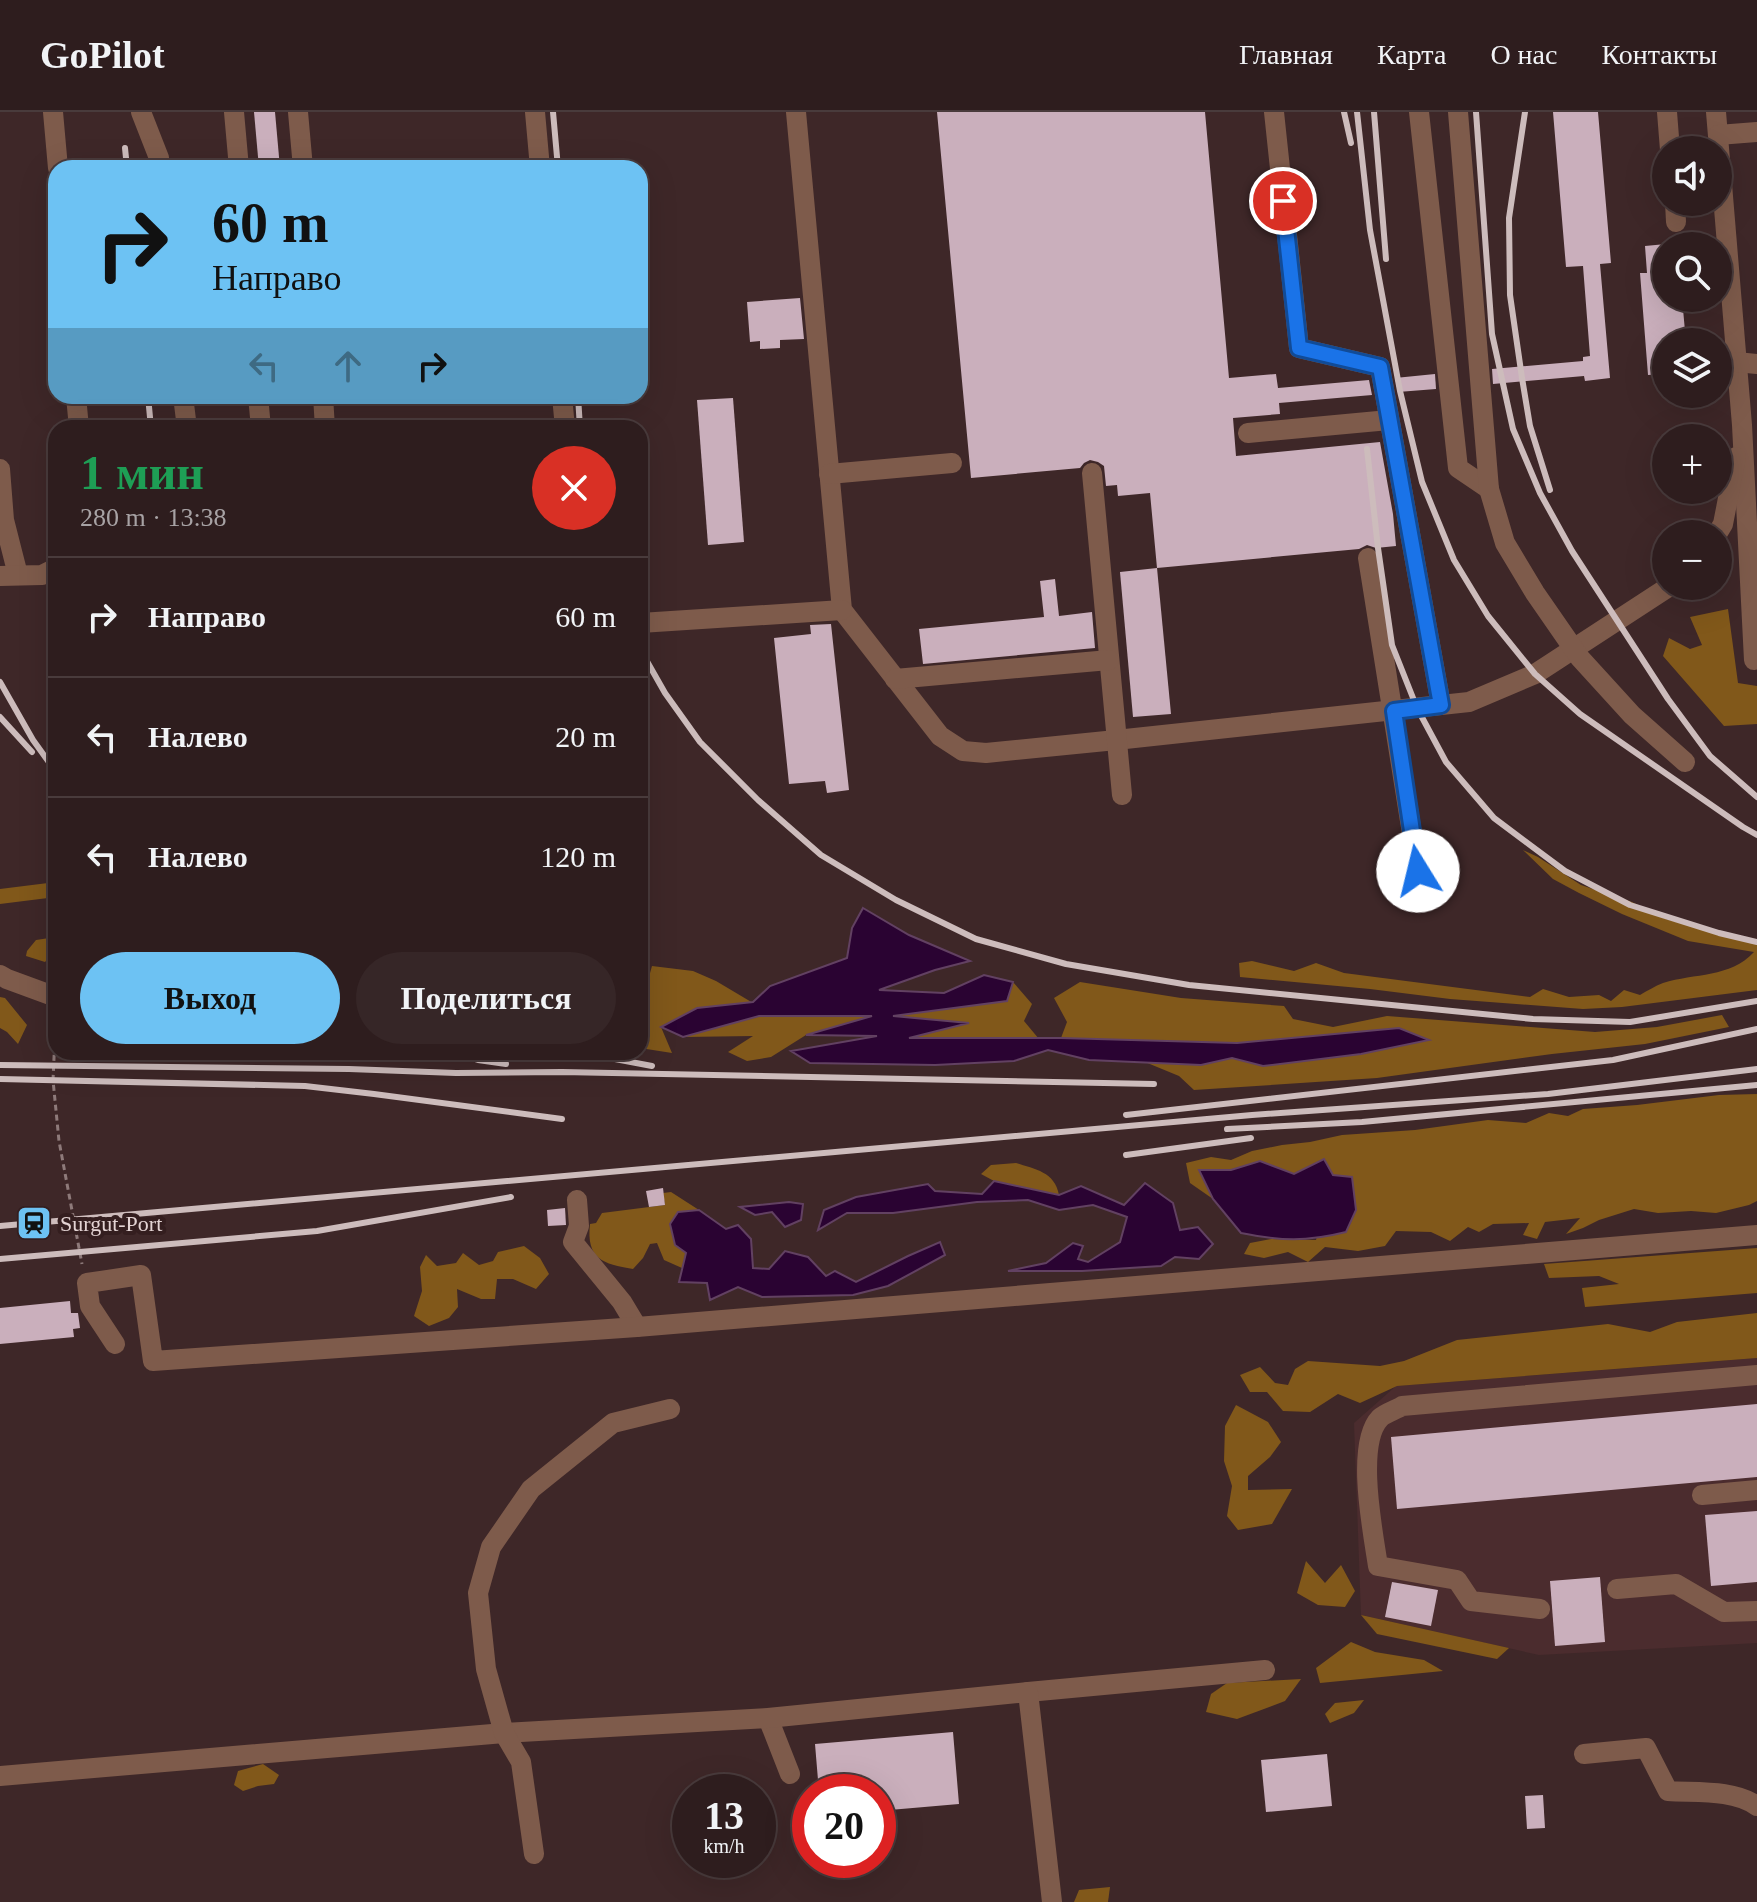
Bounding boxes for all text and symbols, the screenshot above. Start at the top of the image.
text: GoPilot [40,34,165,76]
text: Главная [1239,39,1333,70]
text: Карта [1377,39,1446,70]
text: О нас [1490,39,1557,70]
text: Контакты [1601,39,1717,70]
map controls [1652,136,1732,600]
button: sound [1652,136,1732,216]
pin [1249,167,1317,235]
icon: arrive [1261,179,1305,223]
icon: right [80,192,184,296]
text: 60 m [212,192,329,254]
button: search [1652,232,1732,312]
text: Направо [212,258,342,298]
button: layers [1652,328,1732,408]
icon: left [242,344,286,388]
icon: ahead [326,344,370,388]
icon: right [410,344,454,388]
button: + [1652,424,1732,504]
text: 1 мин [80,446,204,499]
button: close [532,446,616,530]
text: 280 m · 13:38 [80,503,227,532]
button: − [1652,520,1732,600]
icon: right [80,595,124,639]
text: Направо [148,600,266,633]
text: 60 m [555,600,616,633]
icon: left [80,715,124,759]
text: Налево [148,720,248,753]
text: 20 m [555,720,616,753]
position arrow [1376,829,1460,913]
icon: left [80,835,124,879]
text: Налево [148,840,248,873]
text: 120 m [540,840,616,873]
button: Выход [80,952,340,1044]
button: Поделиться [356,952,616,1044]
station icon: Surgut-Port [15,1204,53,1242]
place label: Surgut-Port [60,1211,162,1236]
speed limit sign: 20 [792,1774,896,1878]
text: 13 [704,1793,744,1838]
text: km/h [703,1835,745,1857]

